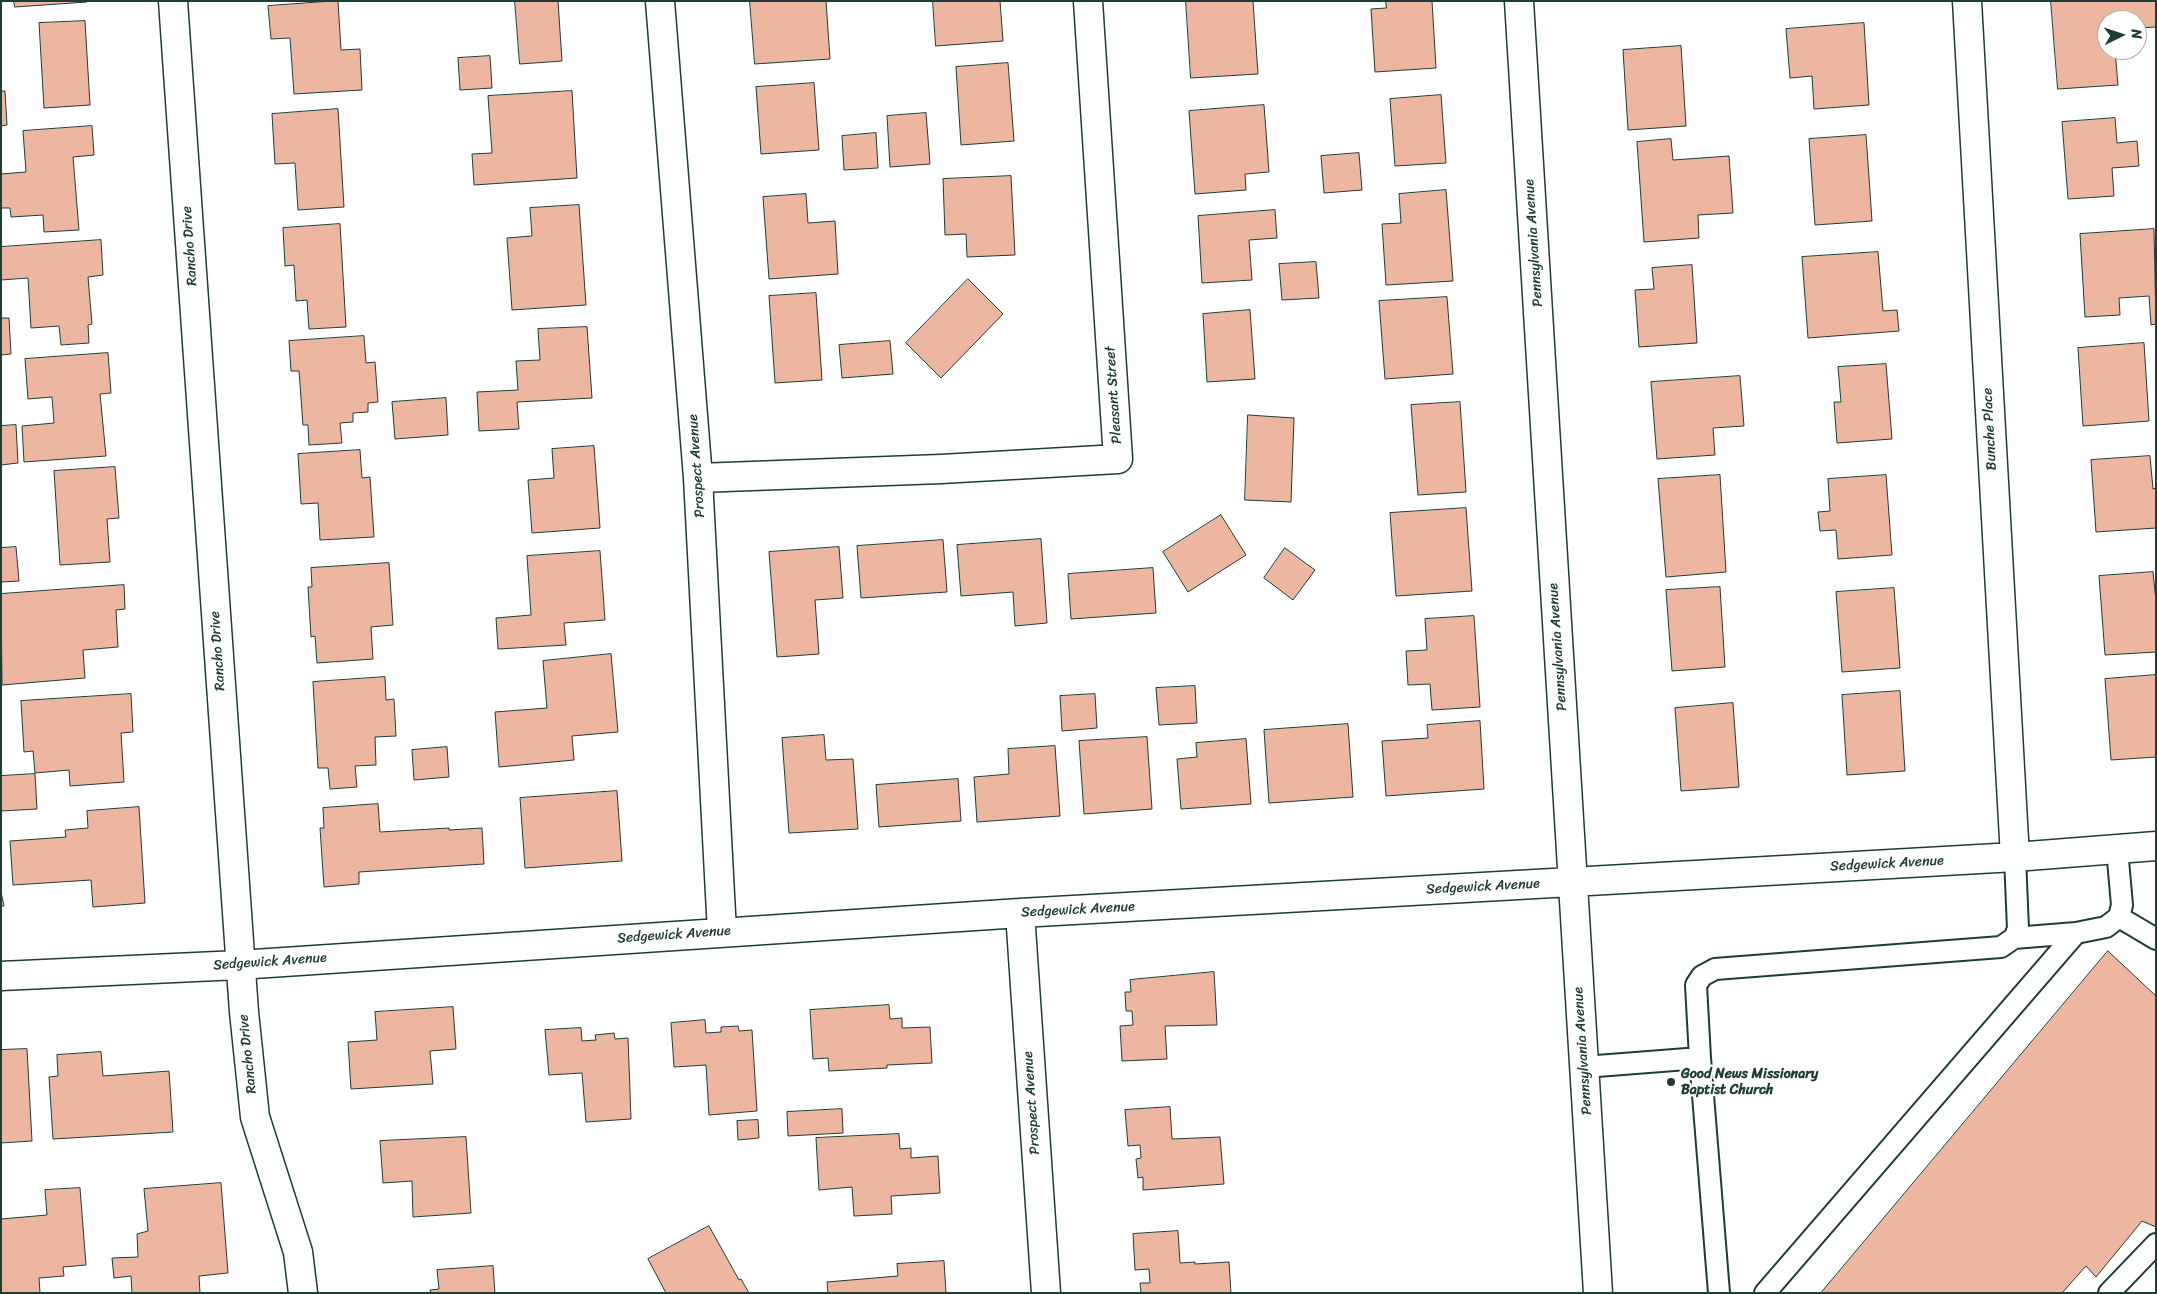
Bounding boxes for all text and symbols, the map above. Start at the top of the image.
north arrow [2097,10,2147,60]
text: N [2124,28,2149,40]
street label: Pennsylvania Avenue [1521,179,1547,307]
street label: Rancho Drive [179,206,201,286]
street label: Pleasant Street [1102,345,1126,445]
street label: Bunche Place [1979,387,2001,471]
street label: Prospect Avenue [685,414,709,518]
street label: Pennsylvania Avenue [1545,583,1571,711]
street label: Rancho Drive [207,611,229,691]
street label: Sedgewick Avenue [1830,853,1944,875]
street label: Sedgewick Avenue [1426,876,1540,898]
street label: Sedgewick Avenue [1021,899,1135,921]
street label: Sedgewick Avenue [617,923,731,947]
street label: Sedgewick Avenue [213,950,327,974]
street label: Pennsylvania Avenue [1570,987,1596,1115]
street label: Rancho Drive [235,1013,261,1095]
street label: Prospect Avenue [1020,1051,1044,1155]
place label: Good News Missionary Baptist Church [1681,1066,1818,1098]
marker: Good News Missionary Baptist Church [1665,1076,1677,1088]

